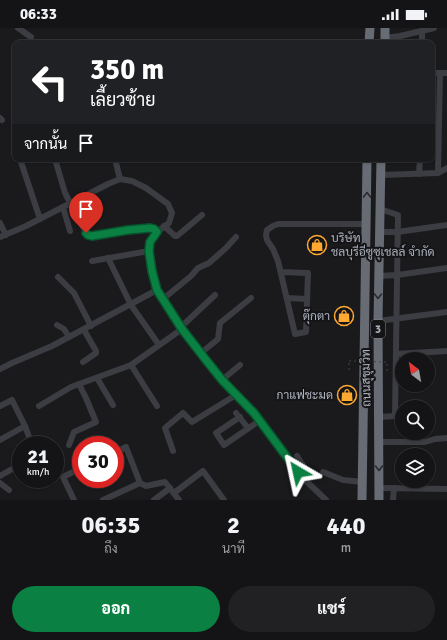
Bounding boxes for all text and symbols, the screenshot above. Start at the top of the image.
text: 06:33 [20,5,57,23]
text: 350 m [90,53,164,87]
icon: left [24,56,76,108]
text: เลี้ยวซ้าย [90,89,156,111]
icon: arrive [75,132,97,154]
text: จากนั้น [24,135,67,153]
pin [69,192,103,233]
one-way arrow [363,192,371,198]
icon: arrive [75,198,97,220]
place label: บริษัท ชลบุรีอีซูซุเชลล์ จำกัด [331,231,435,261]
shop icon: บริษัท ชลบุรีอีซูซุเชลล์ จำกัด [306,234,328,256]
one-way arrow [374,293,382,299]
shop icon: ตุ๊กตา [333,305,355,327]
place label: ตุ๊กตา [303,308,330,325]
road number: 3 [371,320,385,338]
street label: ถนนสุขุมวิท [358,349,376,407]
north arrow [395,352,435,392]
map controls [395,352,435,488]
shop icon: กาแฟชะมด [336,384,358,406]
place label: กาแฟชะมด [277,388,333,403]
button: search [395,400,435,440]
speed limit sign: 30 [72,436,124,488]
text: 21 [27,444,49,469]
button: layers [395,448,435,488]
position arrow [277,451,319,493]
one-way arrow [375,465,383,471]
text: km/h [27,466,49,478]
text: 06:35 [82,510,140,540]
text: 2 [227,510,240,540]
text: 440 [327,511,365,541]
text: m [341,540,351,556]
text: ถึง [104,541,118,557]
text: นาที [222,541,245,557]
button: ออก [12,586,220,632]
button: แชร์ [228,586,435,632]

